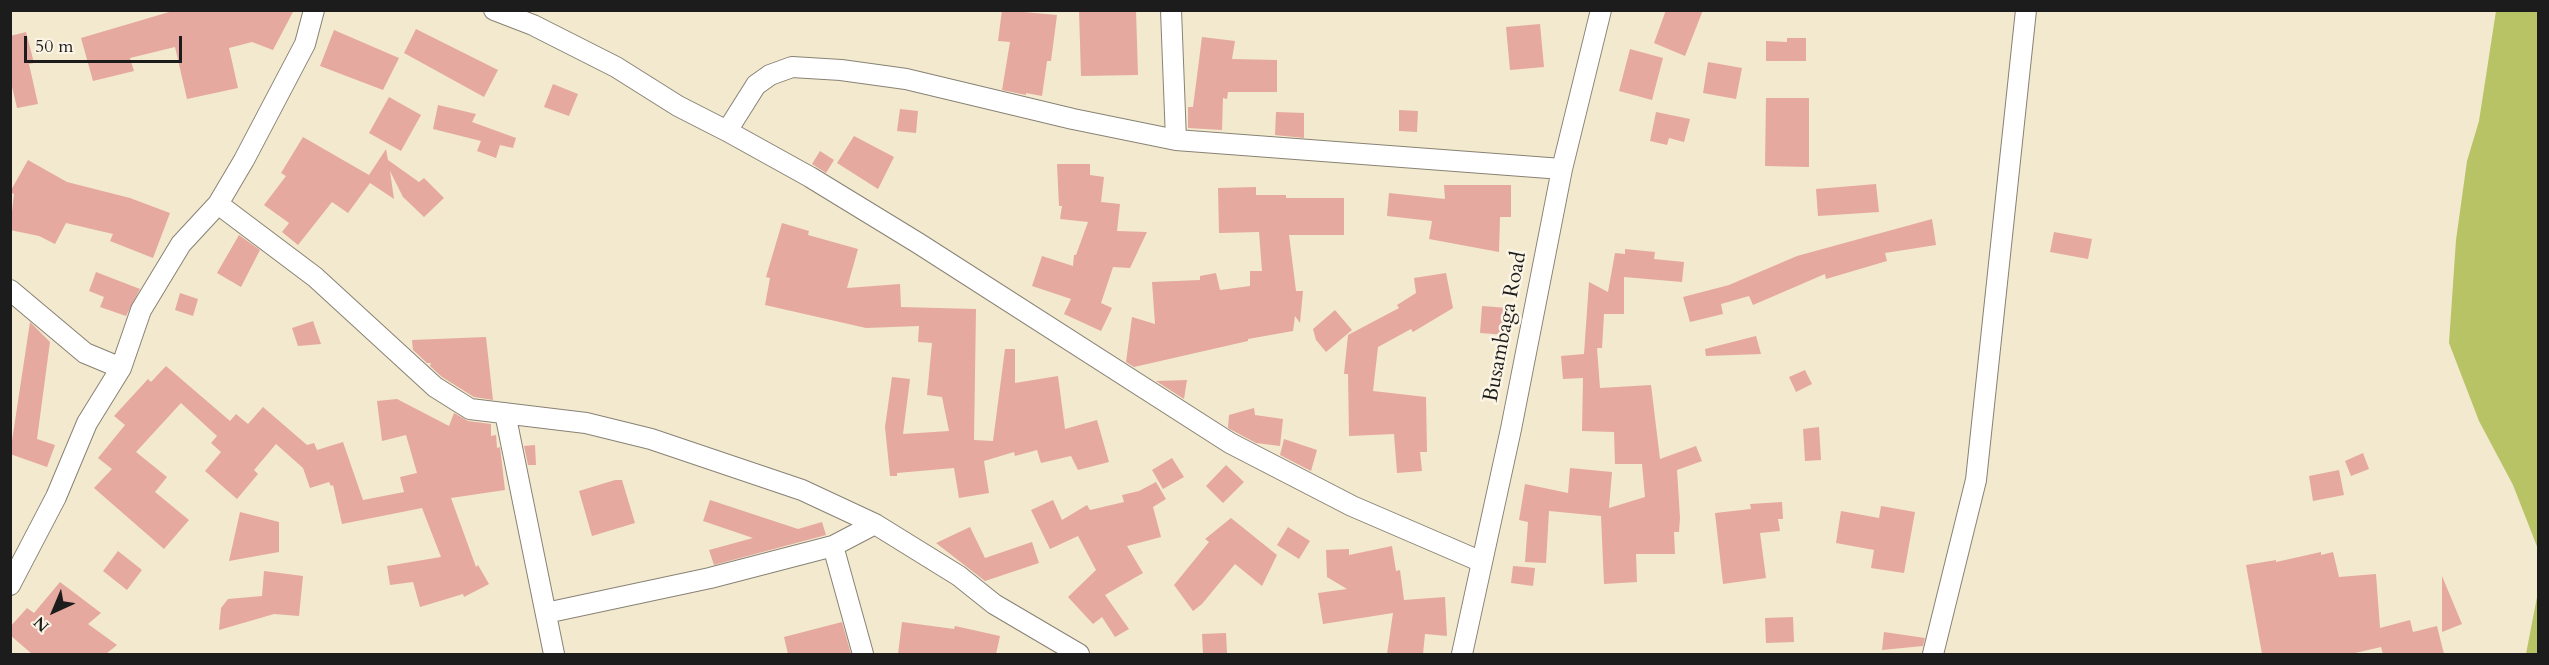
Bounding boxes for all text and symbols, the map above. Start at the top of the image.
scale bar [27,24,184,62]
text: 50 m [35,34,74,59]
street label: Busambaga Road [1479,250,1533,404]
north arrow [24,581,84,641]
text: N [29,611,54,637]

